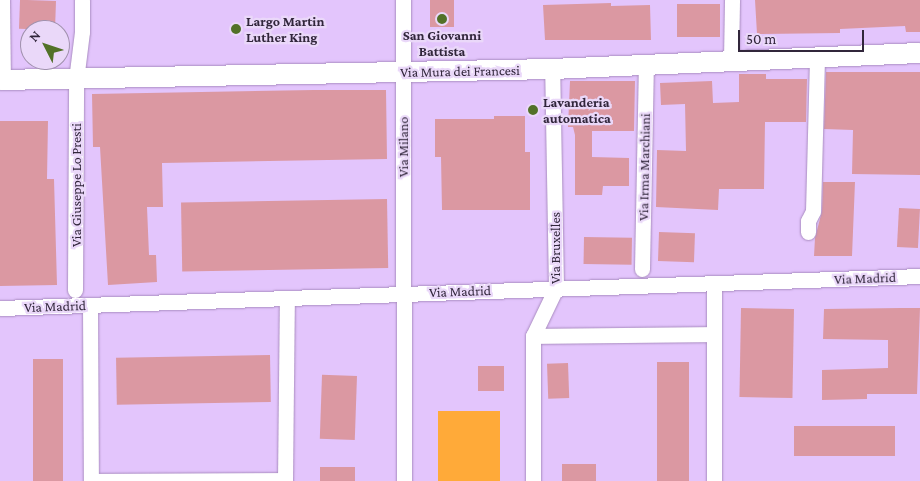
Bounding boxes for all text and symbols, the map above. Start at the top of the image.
place label: Largo Martin Luther King [246,13,324,46]
marker: San Giovanni Battista [436,13,448,25]
north arrow [20,20,70,70]
scale bar [740,20,866,52]
marker: Largo Martin Luther King [230,23,242,35]
text: N [25,27,44,45]
place label: San Giovanni Battista [403,27,481,59]
text: 50 m [746,31,776,47]
street label: Via Mura dei Francesi [400,62,520,80]
place label: Lavanderia automatica [543,94,611,126]
marker: Lavanderia automatica [527,104,539,116]
street label: Via Irma Marchiani [635,113,653,221]
street label: Via Milano [395,117,411,177]
street label: Via Giuseppe Lo Presti [68,123,84,247]
street label: Via Bruxelles [547,212,563,284]
street label: Via Madrid [834,269,896,287]
street label: Via Madrid [429,282,491,300]
street label: Via Madrid [24,297,86,315]

